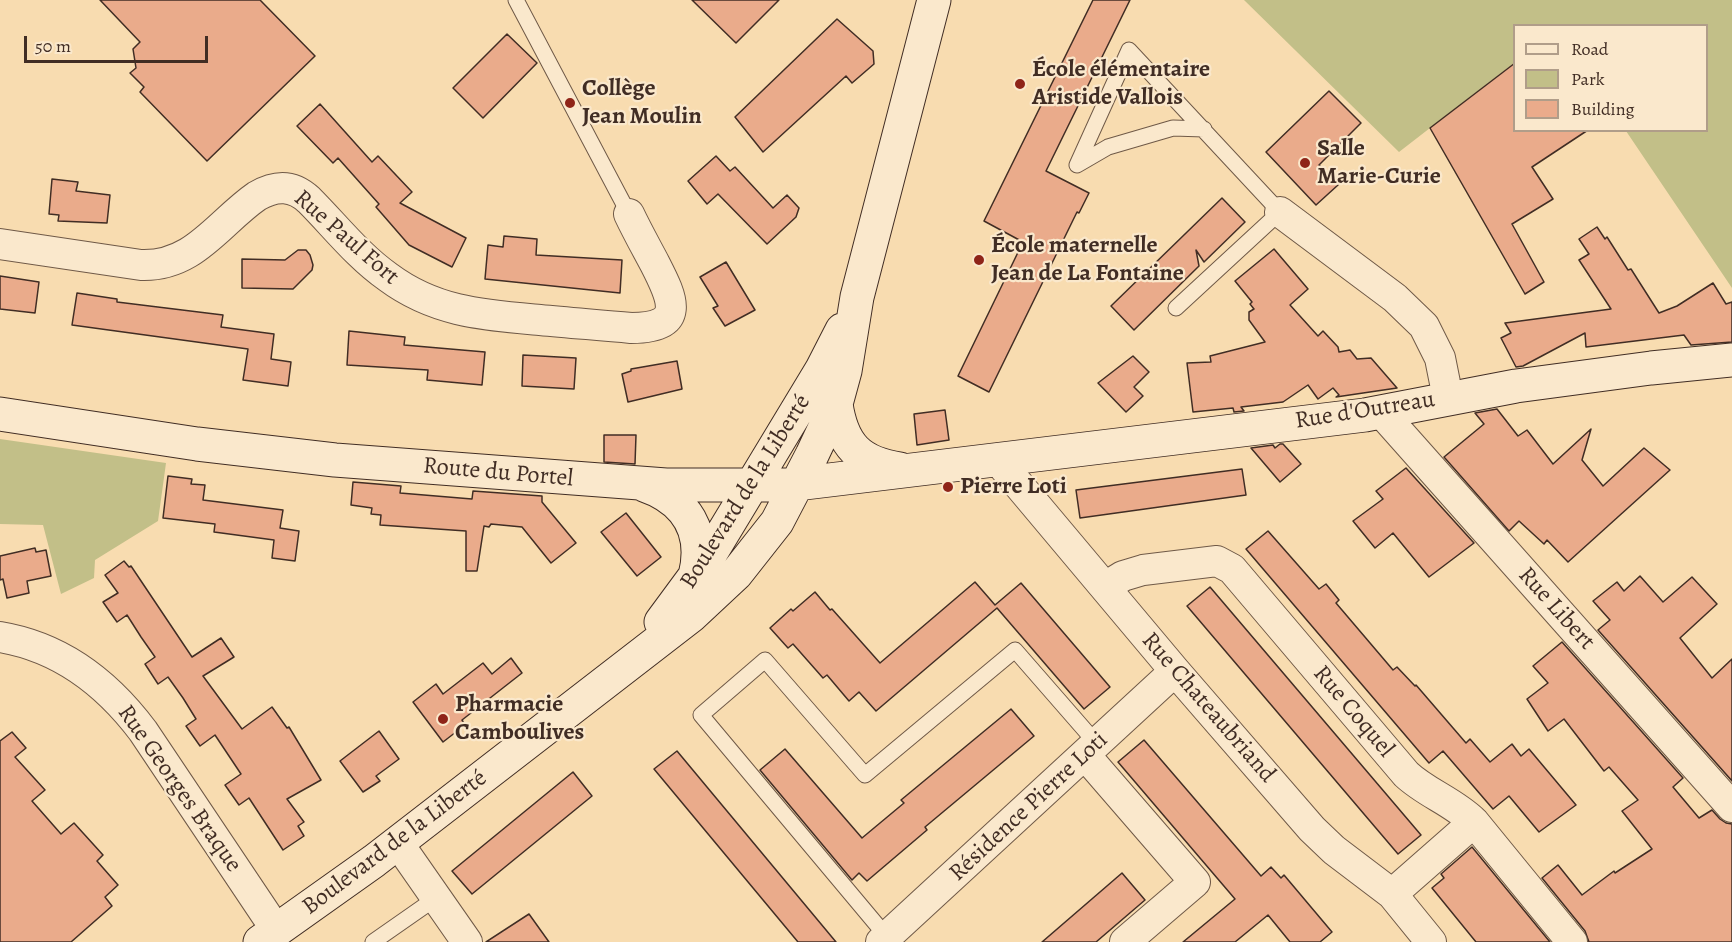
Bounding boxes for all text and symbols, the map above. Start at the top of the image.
scale bar [27,24,212,62]
legend [1513,24,1708,132]
text: 50 m [35,34,71,58]
text: Road [1571,37,1608,61]
place label: École élémentaire Aristide Vallois [1032,56,1210,112]
text: Park [1571,67,1605,91]
place label: Collège Jean Moulin [582,75,702,131]
marker: École élémentaire Aristide Vallois [1013,77,1027,91]
marker: Collège Jean Moulin [563,96,577,110]
text: Building [1571,97,1635,121]
place label: Salle Marie-Curie [1317,135,1441,191]
marker: Salle Marie-Curie [1298,156,1312,170]
street label: Rue Paul Fort [287,184,405,292]
place label: École maternelle Jean de La Fontaine [991,232,1184,288]
marker: École maternelle Jean de La Fontaine [972,253,986,267]
street label: Rue d'Outreau [1293,386,1437,436]
street label: Boulevard de la Liberté [675,390,817,594]
street label: Route du Portel [422,452,574,494]
place label: Pierre Loti [960,473,1067,501]
marker: Pierre Loti [941,480,955,494]
street label: Rue Libert [1511,562,1601,656]
street label: Rue Chateaubriand [1135,627,1281,789]
street label: Rue Coquel [1306,660,1400,764]
place label: Pharmacie Camboulives [455,691,584,747]
street label: Rue Georges Braque [111,700,247,878]
marker: Pharmacie Camboulives [436,712,450,726]
street label: Résidence Pierre Loti [944,726,1114,888]
street label: Boulevard de la Liberté [297,764,493,922]

